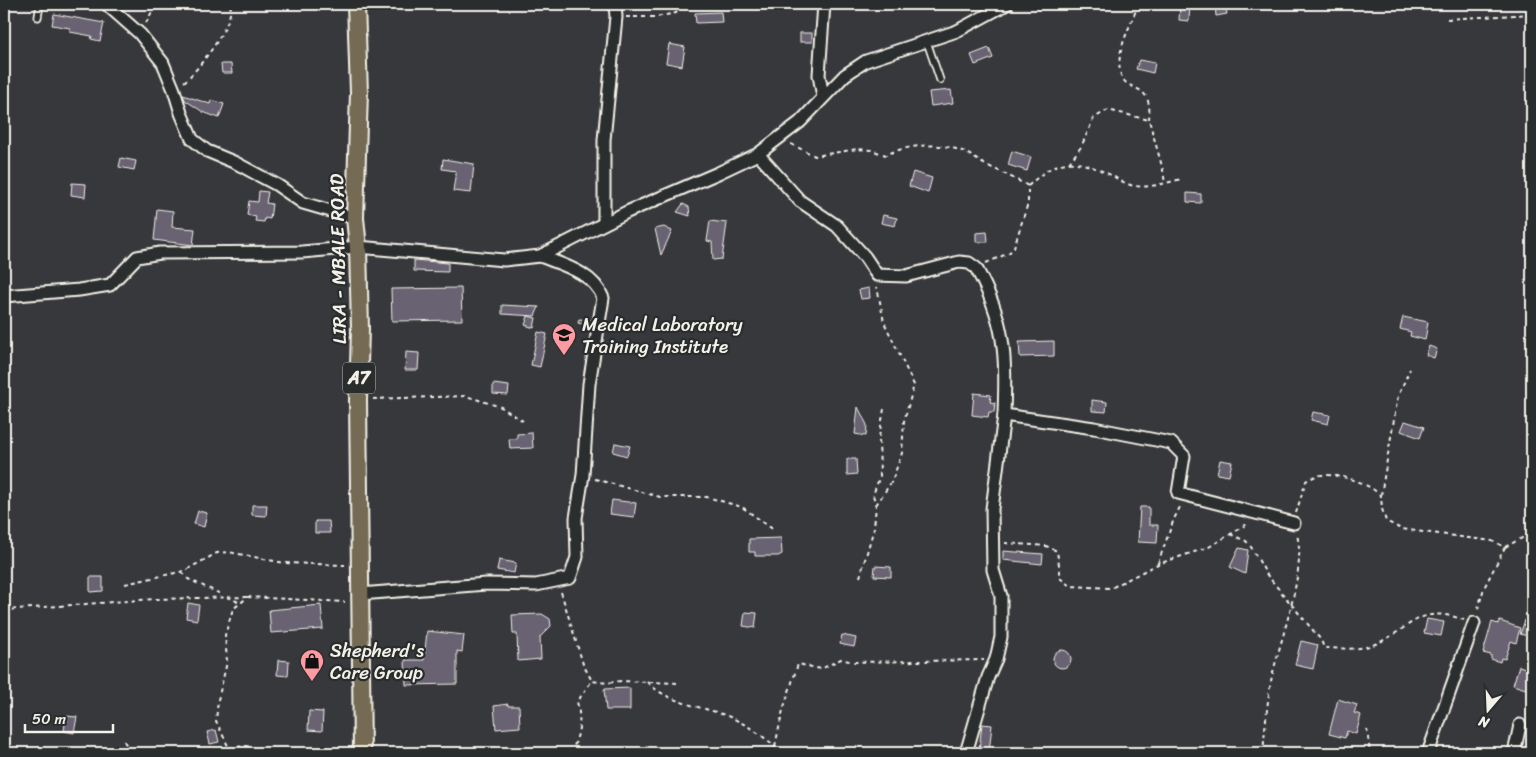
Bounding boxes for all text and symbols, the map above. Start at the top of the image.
street label: LIRA - MBALE ROAD [320,173,356,344]
place label: Medical Laboratory Training Institute [582,308,743,363]
school or university icon: Medical Laboratory Training Institute [551,322,577,356]
road number: A7 [343,362,375,393]
place label: Shepherd's Care Group [330,634,424,689]
shop icon: Shepherd's Care Group [299,648,325,682]
north arrow [1464,684,1514,734]
scale bar [25,702,112,734]
text: 50 m [32,706,67,732]
text: N [1475,708,1494,736]

